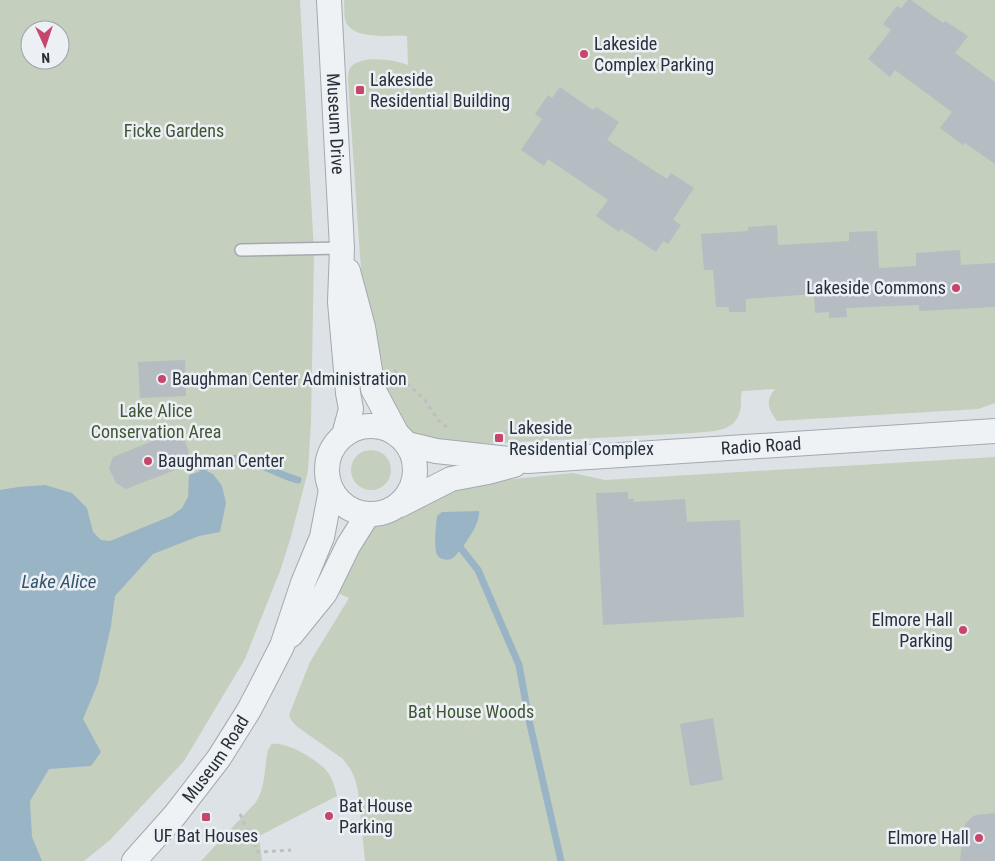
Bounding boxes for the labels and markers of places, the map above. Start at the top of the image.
place label: Lakeside Complex Parking [594,33,714,75]
marker: Lakeside Complex Parking [578,48,590,60]
place label: Lakeside Residential Building [370,69,510,111]
marker: Lakeside Residential Building [354,84,366,96]
place label: Lakeside Commons [806,277,946,298]
marker: Lakeside Commons [950,282,962,294]
place label: Baughman Center Administration [172,368,407,389]
marker: Baughman Center Administration [156,373,168,385]
place label: Lakeside Residential Complex [509,417,654,459]
marker: Lakeside Residential Complex [493,432,505,444]
place label: Baughman Center [158,450,285,471]
marker: Baughman Center [142,455,154,467]
place label: Elmore Hall Parking [871,609,953,651]
marker: Elmore Hall Parking [957,624,969,636]
place label: Bat House Parking [339,795,412,837]
marker: Bat House Parking [323,810,335,822]
marker: UF Bat Houses [200,811,212,823]
place label: UF Bat Houses [154,825,258,846]
place label: Elmore Hall [887,827,969,848]
marker: Elmore Hall [973,832,985,844]

